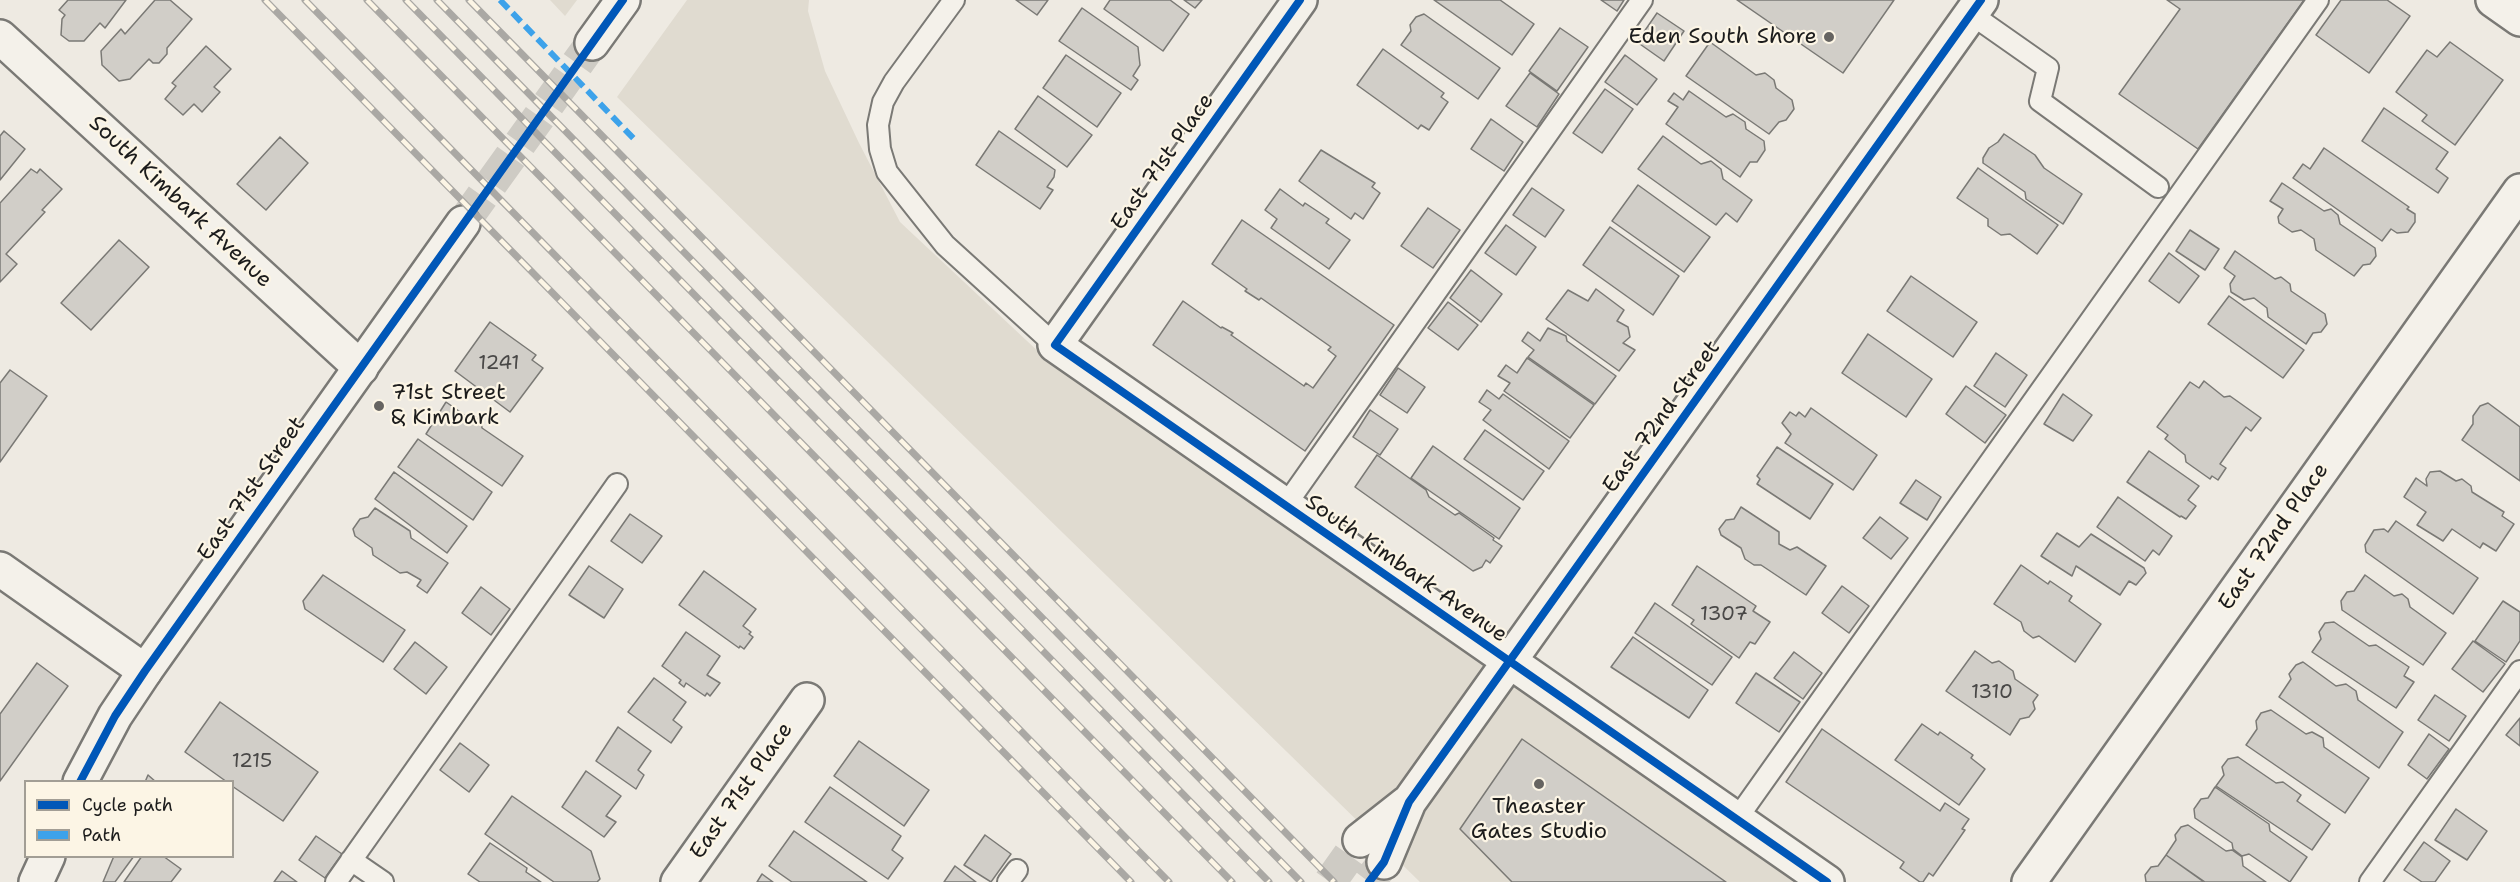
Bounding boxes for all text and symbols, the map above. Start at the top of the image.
place label: Eden South Shore [1628,24,1817,50]
marker: Eden South Shore [1822,30,1836,44]
street label: East 71st Place [1106,89,1220,235]
street label: South Kimbark Avenue [83,110,277,294]
street label: East 72nd Street [1598,336,1726,498]
house number: 1241 [478,352,520,376]
place label: 71st Street & Kimbark [391,380,506,432]
marker: 71st Street & Kimbark [372,399,386,413]
street label: East 71st Street [193,412,311,566]
street label: East 72nd Place [2213,458,2335,616]
street label: South Kimbark Avenue [1300,489,1512,649]
house number: 1307 [1700,603,1748,627]
house number: 1310 [1971,681,2013,705]
street label: East 71st Place [685,718,799,864]
house number: 1215 [232,750,272,774]
marker: Theaster Gates Studio [1532,777,1546,791]
legend [24,780,234,858]
text: Cycle path [82,793,173,817]
place label: Theaster Gates Studio [1471,794,1607,846]
text: Path [82,823,121,847]

